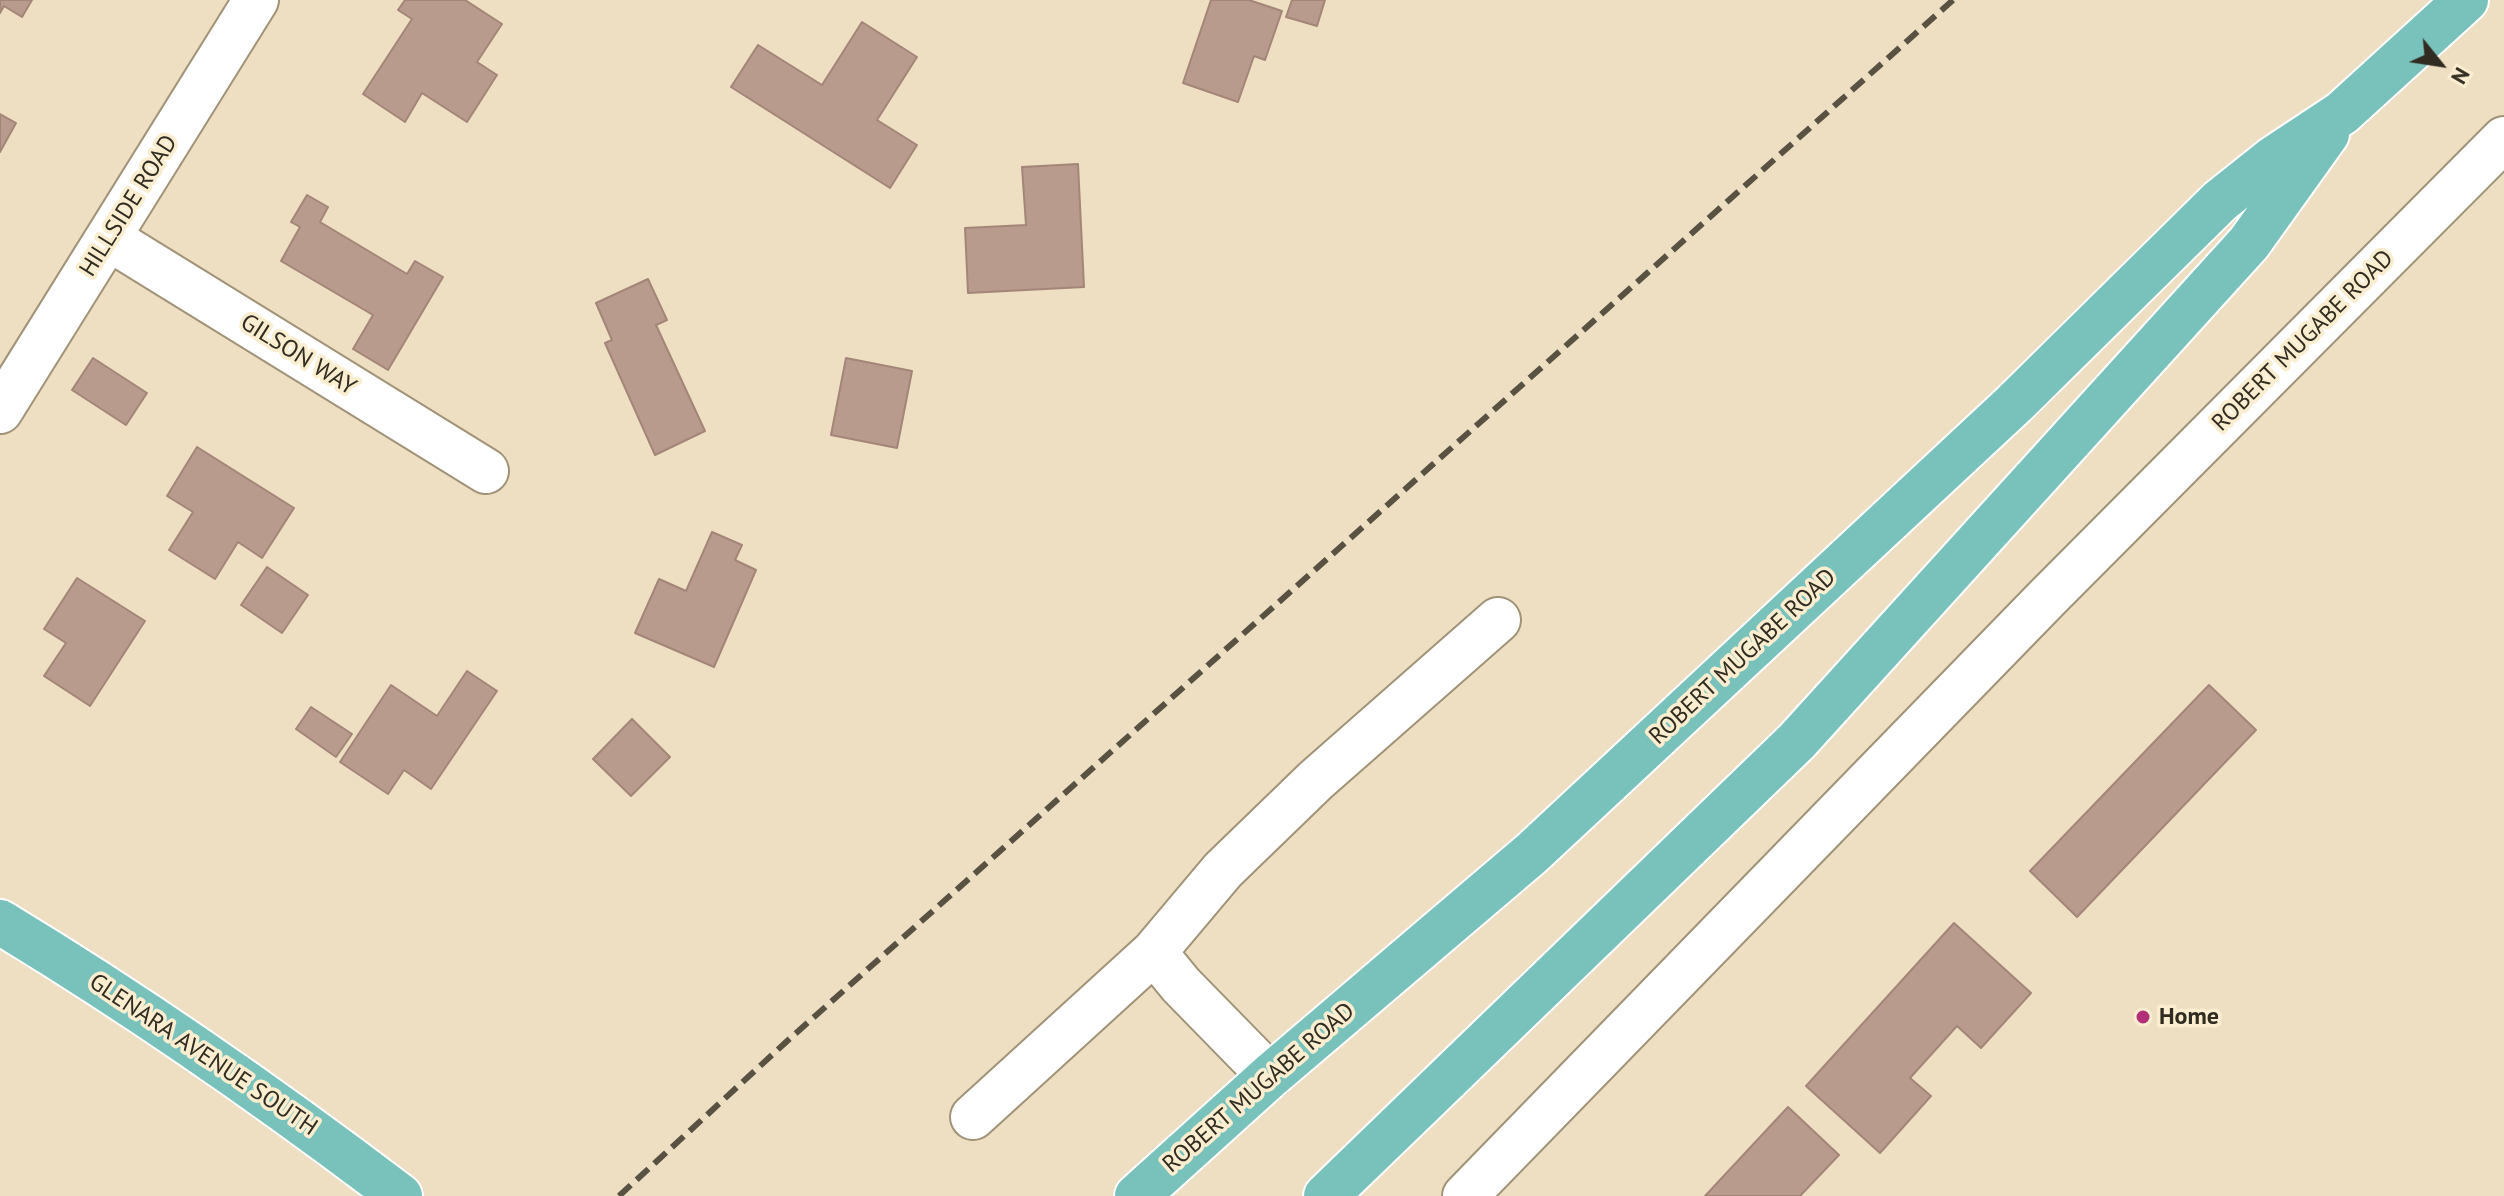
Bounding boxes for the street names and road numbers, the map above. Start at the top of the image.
street label: HILLSIDE ROAD [74,130,184,282]
street label: ROBERT MUGABE ROAD [2206,244,2400,438]
street label: GILSON WAY [235,308,361,402]
street label: ROBERT MUGABE ROAD [1644,563,1842,751]
street label: GLENARA AVENUE SOUTH [83,968,323,1142]
street label: ROBERT MUGABE ROAD [1157,997,1361,1179]

